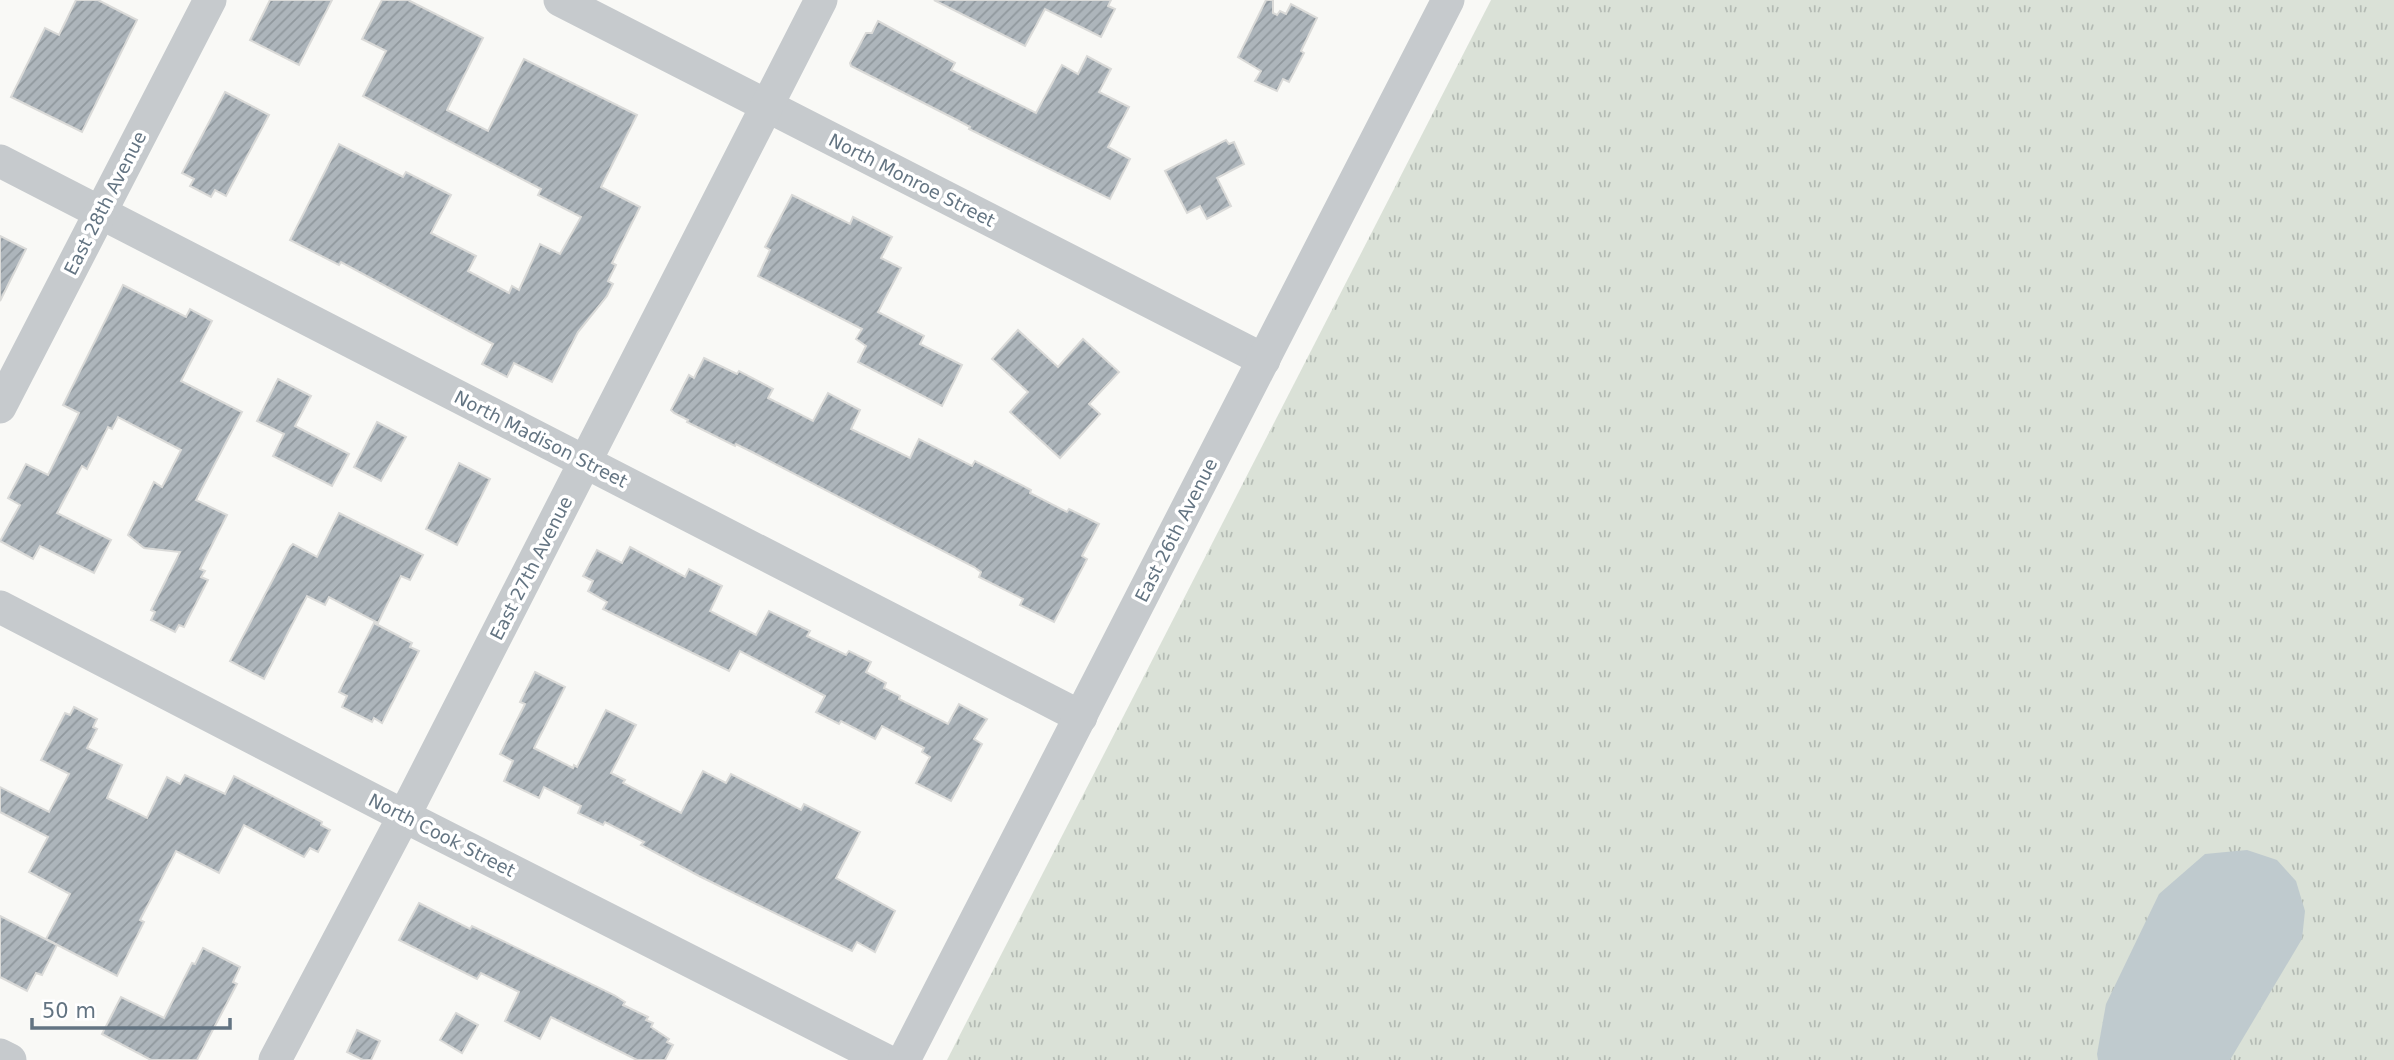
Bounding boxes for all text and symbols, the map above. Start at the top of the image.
street label: East 28th Avenue [60,128,150,278]
street label: North Monroe Street [825,129,999,231]
street label: North Madison Street [451,386,631,492]
street label: East 26th Avenue [1131,455,1221,605]
street label: East 27th Avenue [486,493,576,643]
street label: North Cook Street [365,789,519,881]
scale bar [32,986,229,1030]
text: 50 m [42,999,96,1023]

